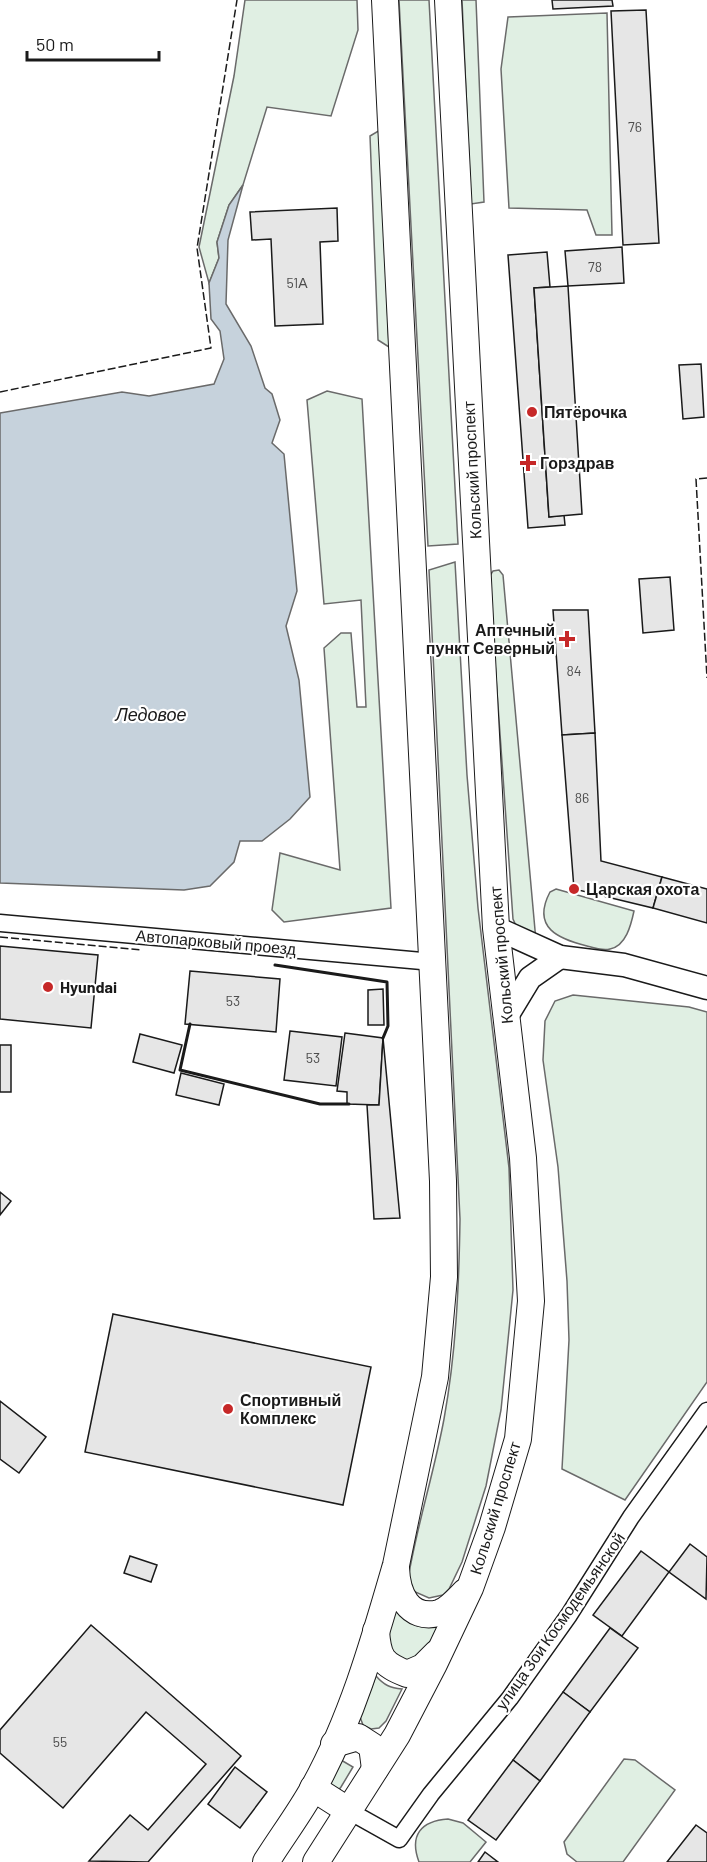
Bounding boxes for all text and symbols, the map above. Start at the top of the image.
scale bar [27,24,159,62]
text: 50 m [36,33,74,55]
house number: 76 [628,118,642,135]
house number: 78 [588,258,602,275]
house number: 51А [286,274,308,291]
street label: Кольский проспект [458,400,485,540]
place label: Пятёрочка [544,402,627,421]
marker: Пятёрочка [525,405,539,419]
place label: Горздрав [540,453,614,472]
marker: Горздрав [521,456,535,470]
place label: Аптечный пункт Северный [426,620,555,657]
marker: Аптечный пункт Северный [560,632,574,646]
house number: 84 [566,662,582,679]
water label: Ледовое [114,703,187,725]
house number: 86 [575,789,589,806]
place label: Царская охота [586,879,699,898]
marker: Царская охота [567,882,581,896]
street label: Кольский проспект [485,885,516,1025]
street label: Автопарковый проезд [135,925,298,958]
place label: Hyundai [60,977,117,996]
marker: Hyundai [41,980,55,994]
house number: 53 [226,992,240,1009]
house number: 53 [306,1049,320,1066]
place label: Спортивный Комплекс [240,1390,341,1427]
marker: Спортивный Комплекс [221,1402,235,1416]
street label: Кольский проспект [465,1438,524,1577]
street label: улица Зои Космодемьянской [491,1529,628,1713]
house number: 55 [53,1733,67,1750]

